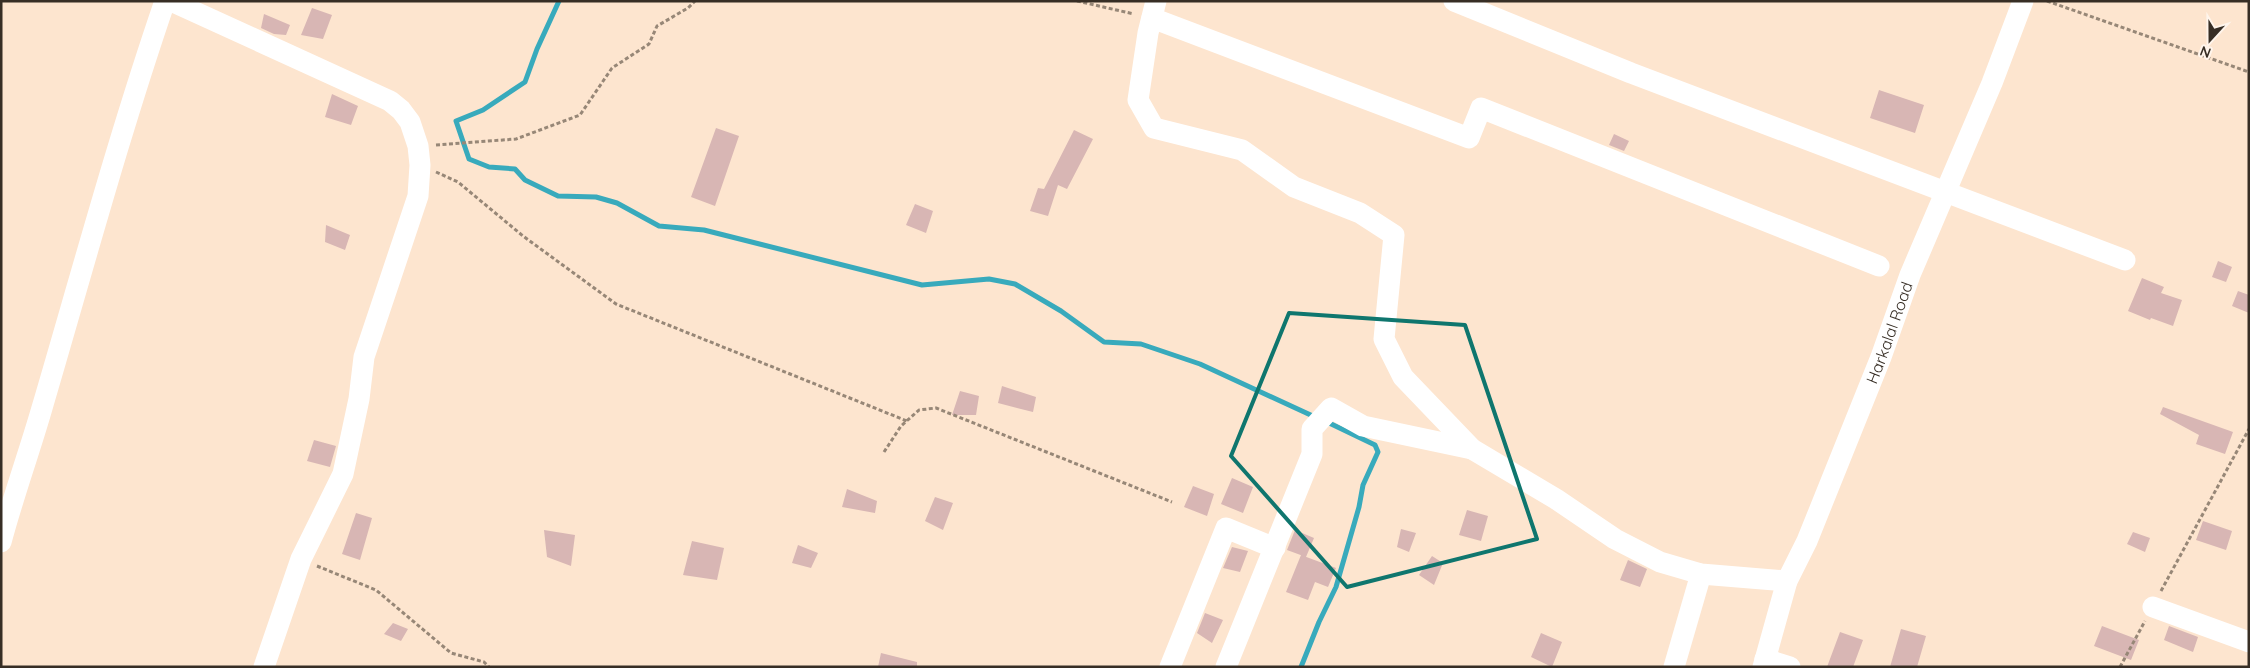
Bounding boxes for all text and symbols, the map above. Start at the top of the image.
north arrow [2185,15,2235,65]
text: N [2197,42,2213,62]
street label: Harkalal Road [1861,279,1917,386]

